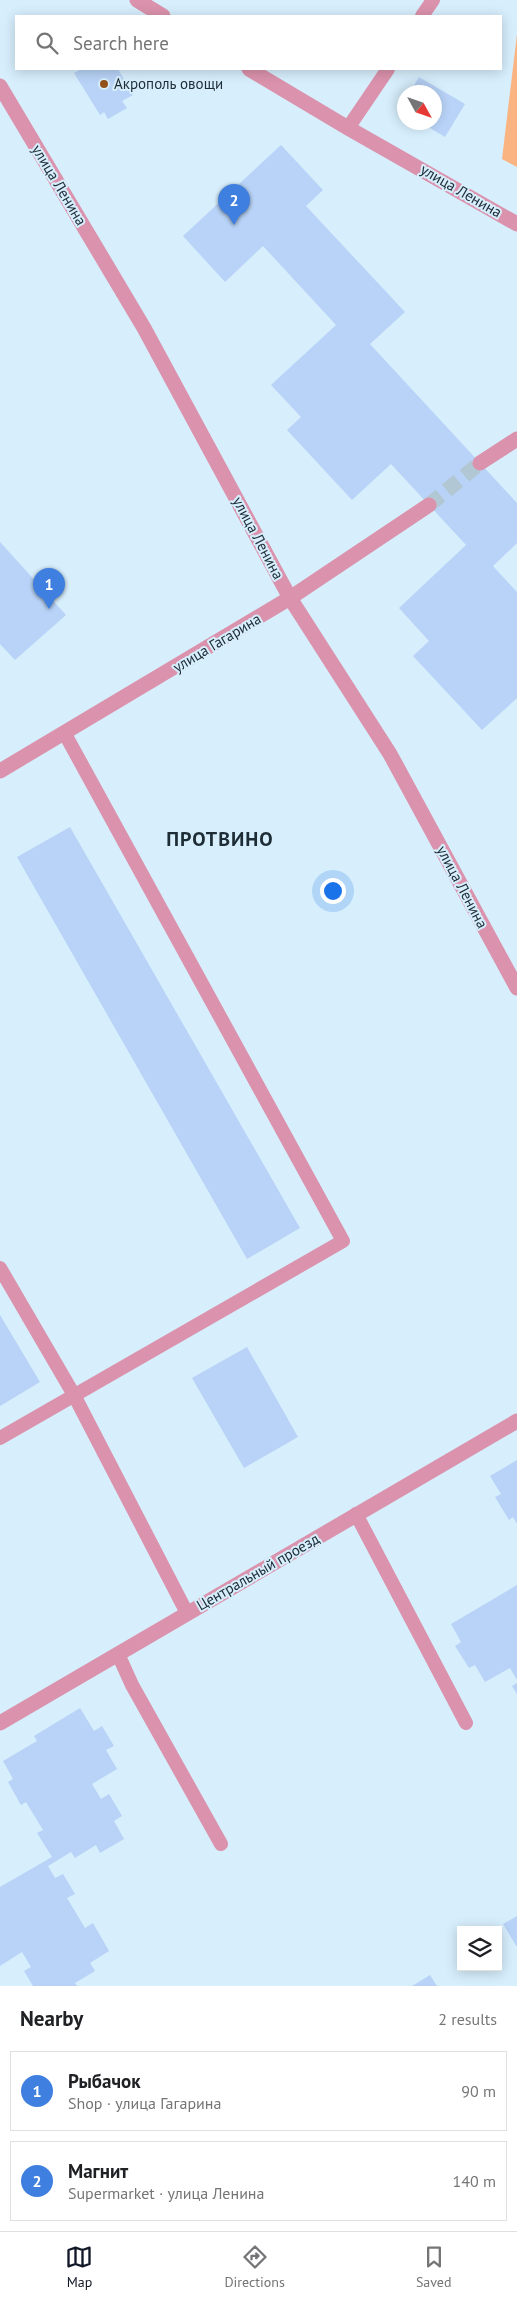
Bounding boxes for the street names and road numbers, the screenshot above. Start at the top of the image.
street label: улица Ленина [28,141,91,229]
street label: улица Ленина [417,160,505,222]
street label: улица Ленина [229,493,288,582]
street label: улица Гагарина [169,609,264,676]
street label: улица Ленина [433,842,492,931]
street label: Центральный проезд [193,1529,322,1614]

